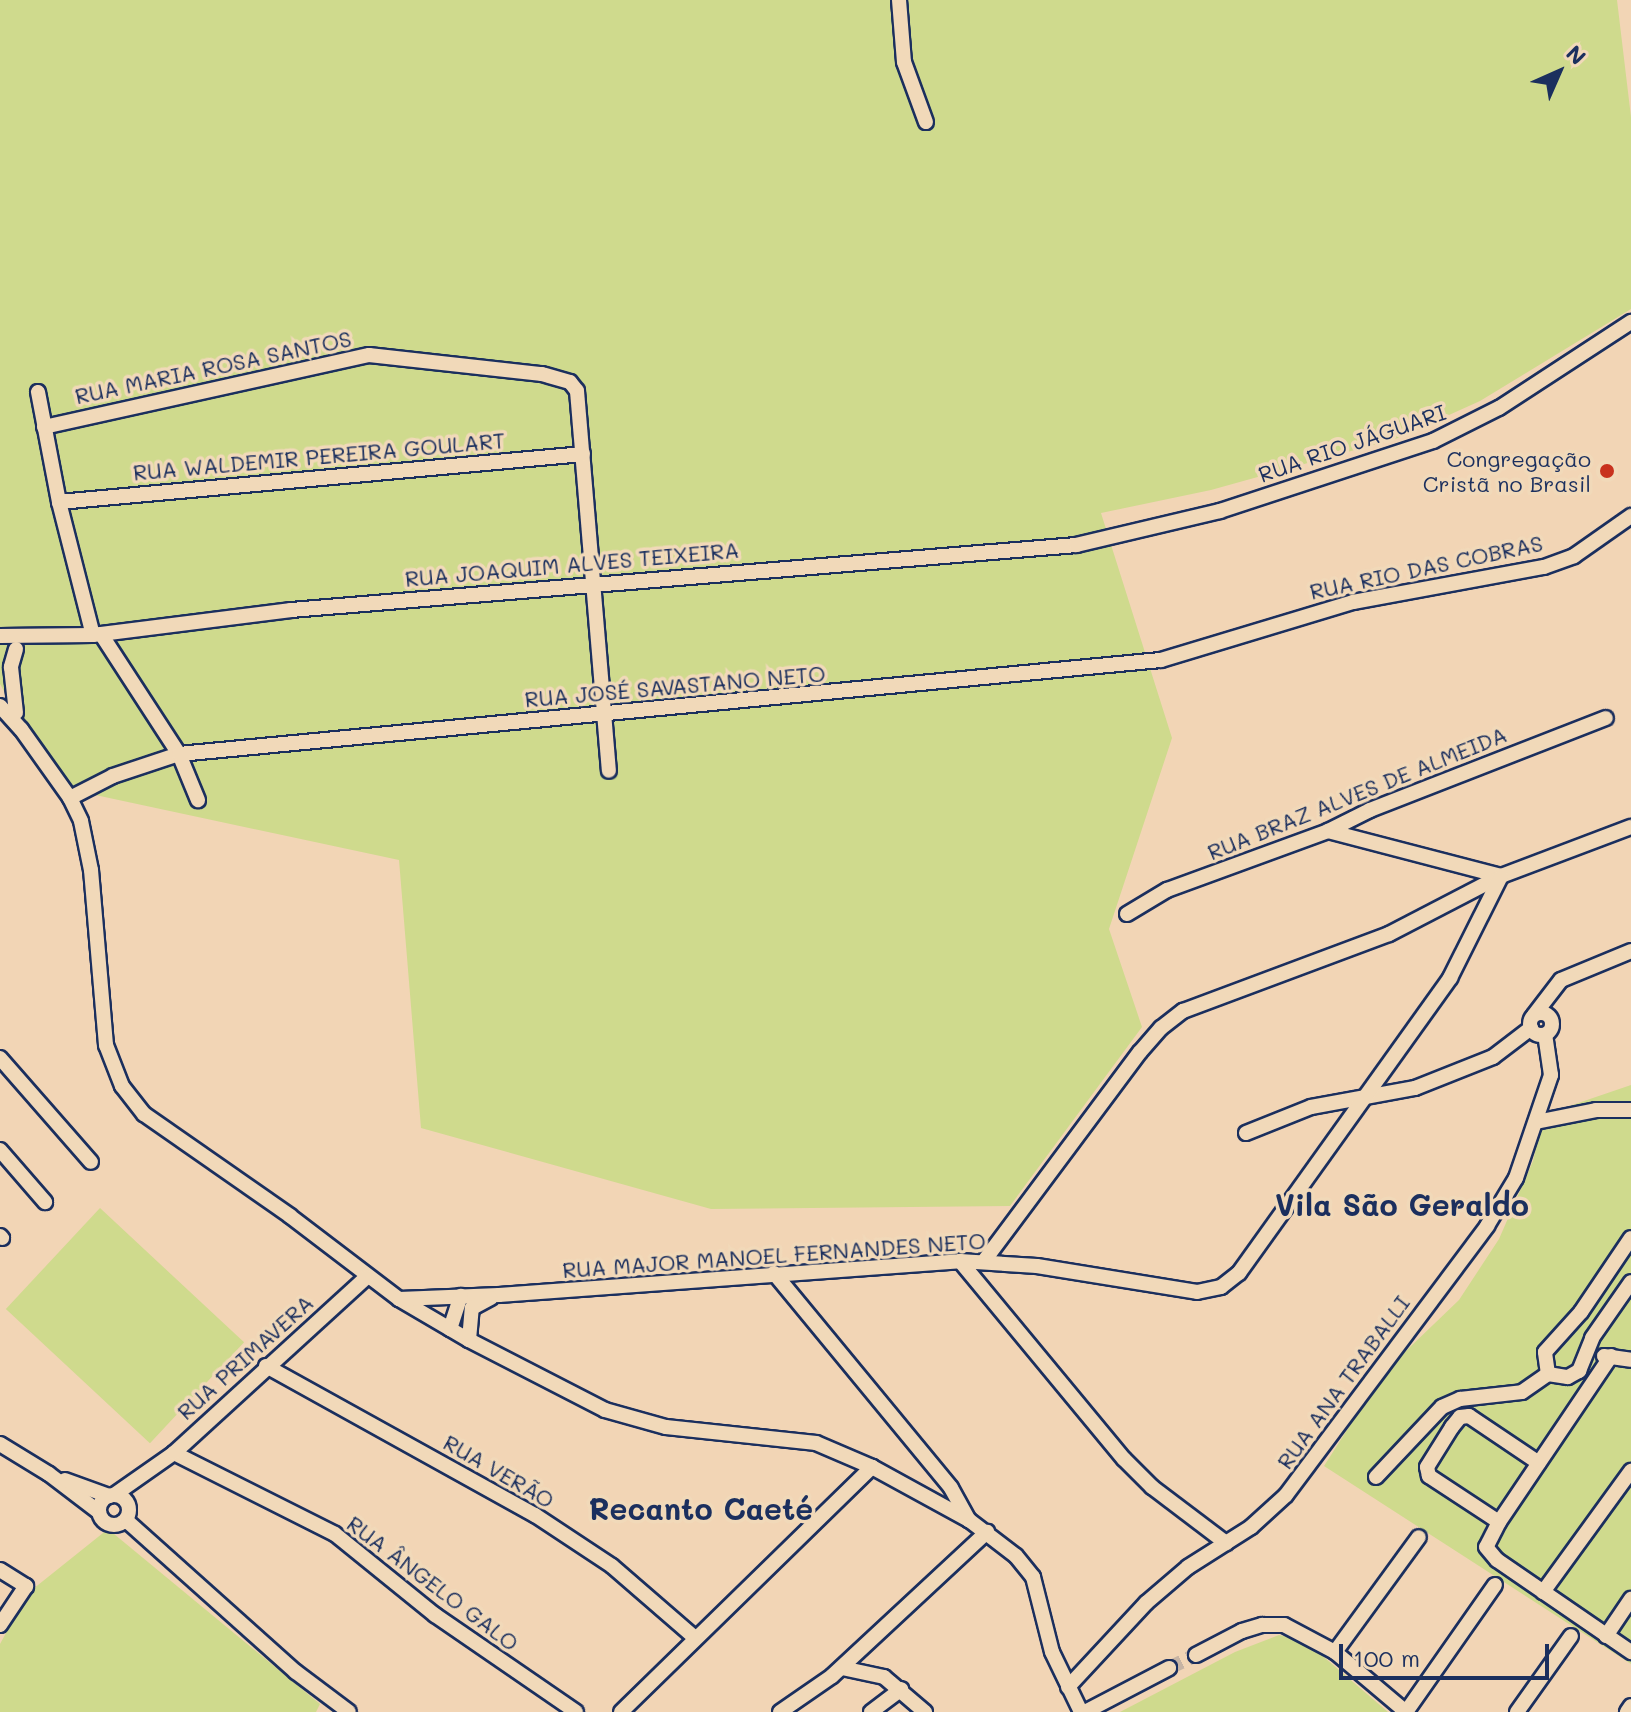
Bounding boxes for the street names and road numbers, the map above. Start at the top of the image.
street label: RUA MARIA ROSA SANTOS [72,325,354,409]
street label: RUA RIO JÁGUARI [1255,399,1449,487]
street label: RUA WALDEMIR PEREIRA GOULART [132,427,506,485]
street label: RUA RIO DAS COBRAS [1307,529,1545,605]
street label: RUA JOAQUIM ALVES TEIXEIRA [404,536,740,592]
street label: RUA JOSÉ SAVASTANO NETO [523,660,827,712]
street label: RUA BRAZ ALVES DE ALMEIDA [1203,721,1511,865]
street label: RUA MAJOR MANOEL FERNANDES NETO [561,1227,987,1283]
street label: RUA PRIMAVERA [172,1289,318,1425]
street label: RUA ANA TRABALLI [1271,1290,1415,1474]
street label: RUA VERÃO [439,1429,559,1513]
street label: RUA ÂNGELO GALO [342,1510,524,1656]

